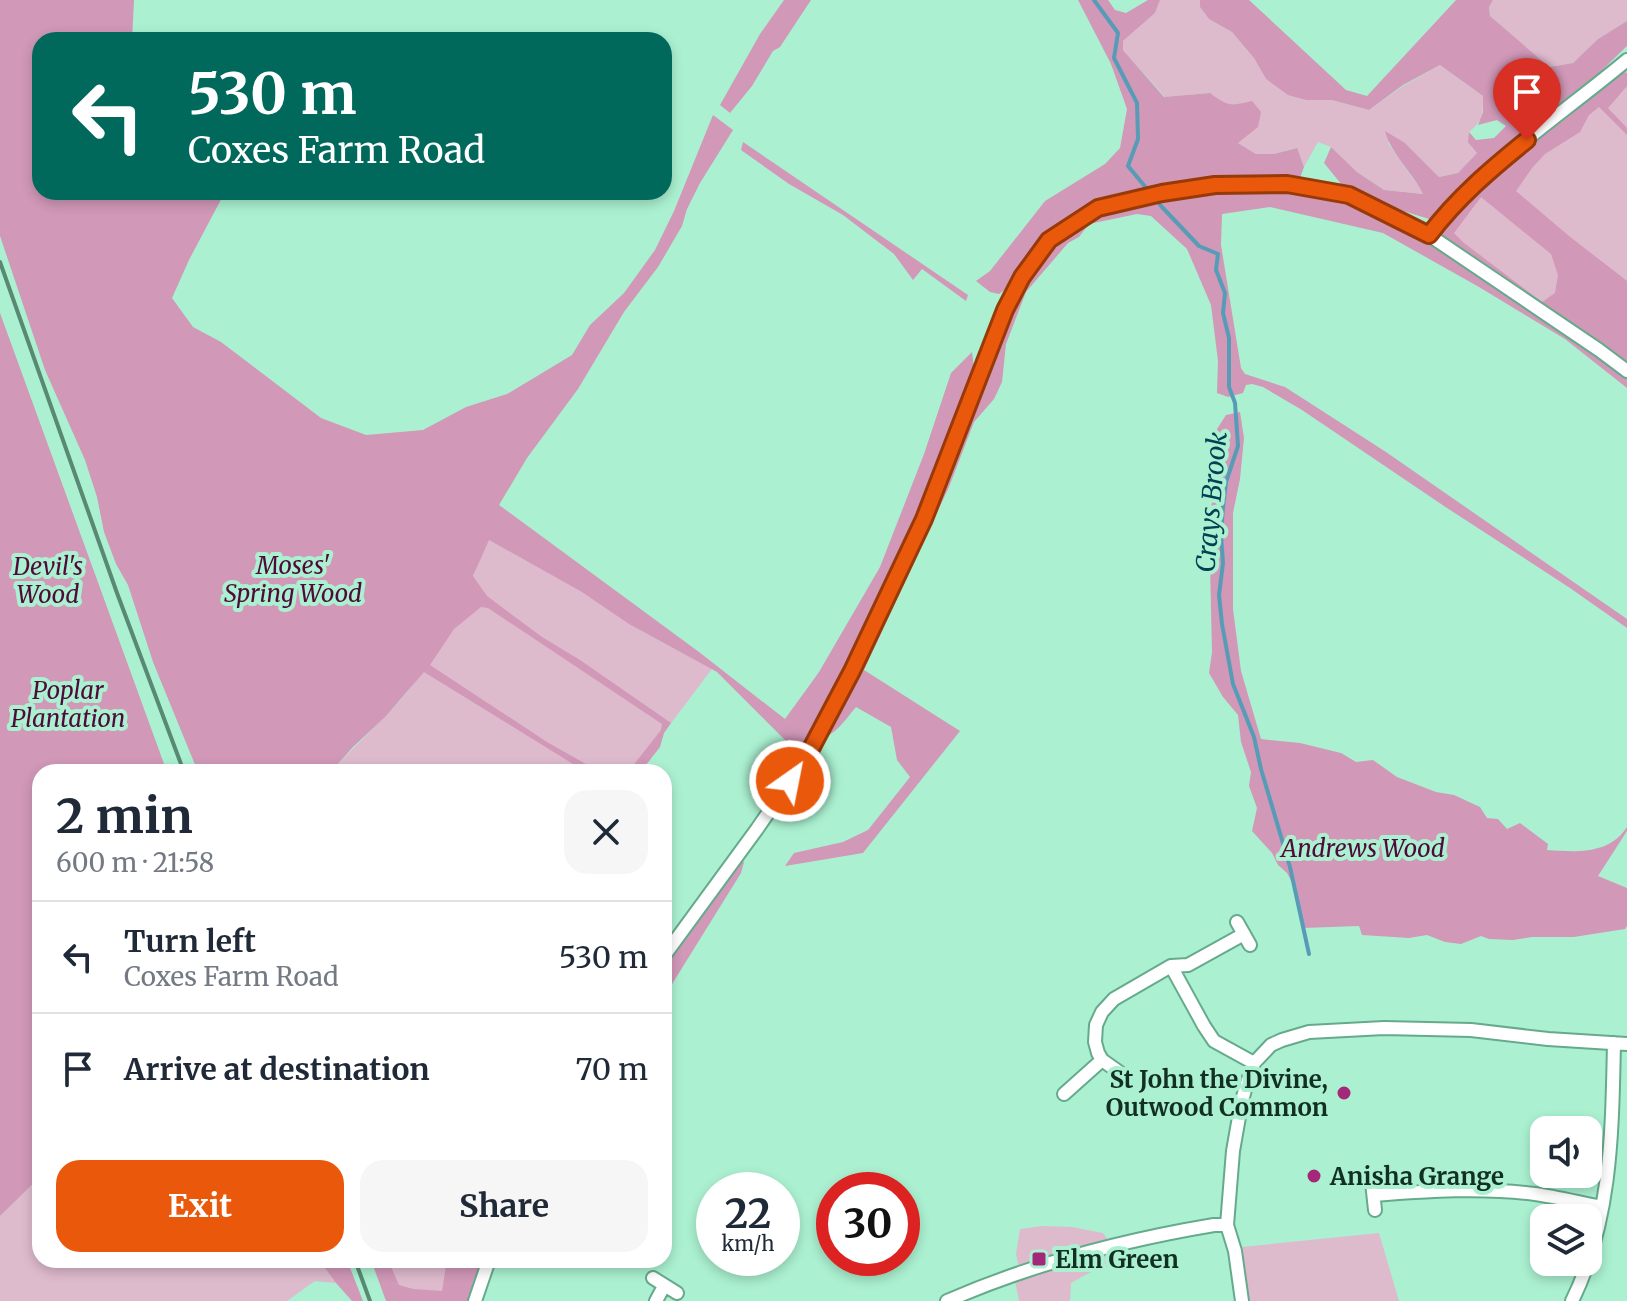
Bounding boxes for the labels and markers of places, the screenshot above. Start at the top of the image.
pin [1493,58,1561,140]
place label: St John the Divine, Outwood Common [1106,1064,1328,1123]
marker: St John the Divine, Outwood Common [1335,1084,1353,1102]
place label: Anisha Grange [1329,1161,1504,1192]
marker: Anisha Grange [1305,1167,1323,1185]
place label: Elm Green [1055,1244,1179,1275]
marker: Elm Green [1030,1250,1048,1268]

